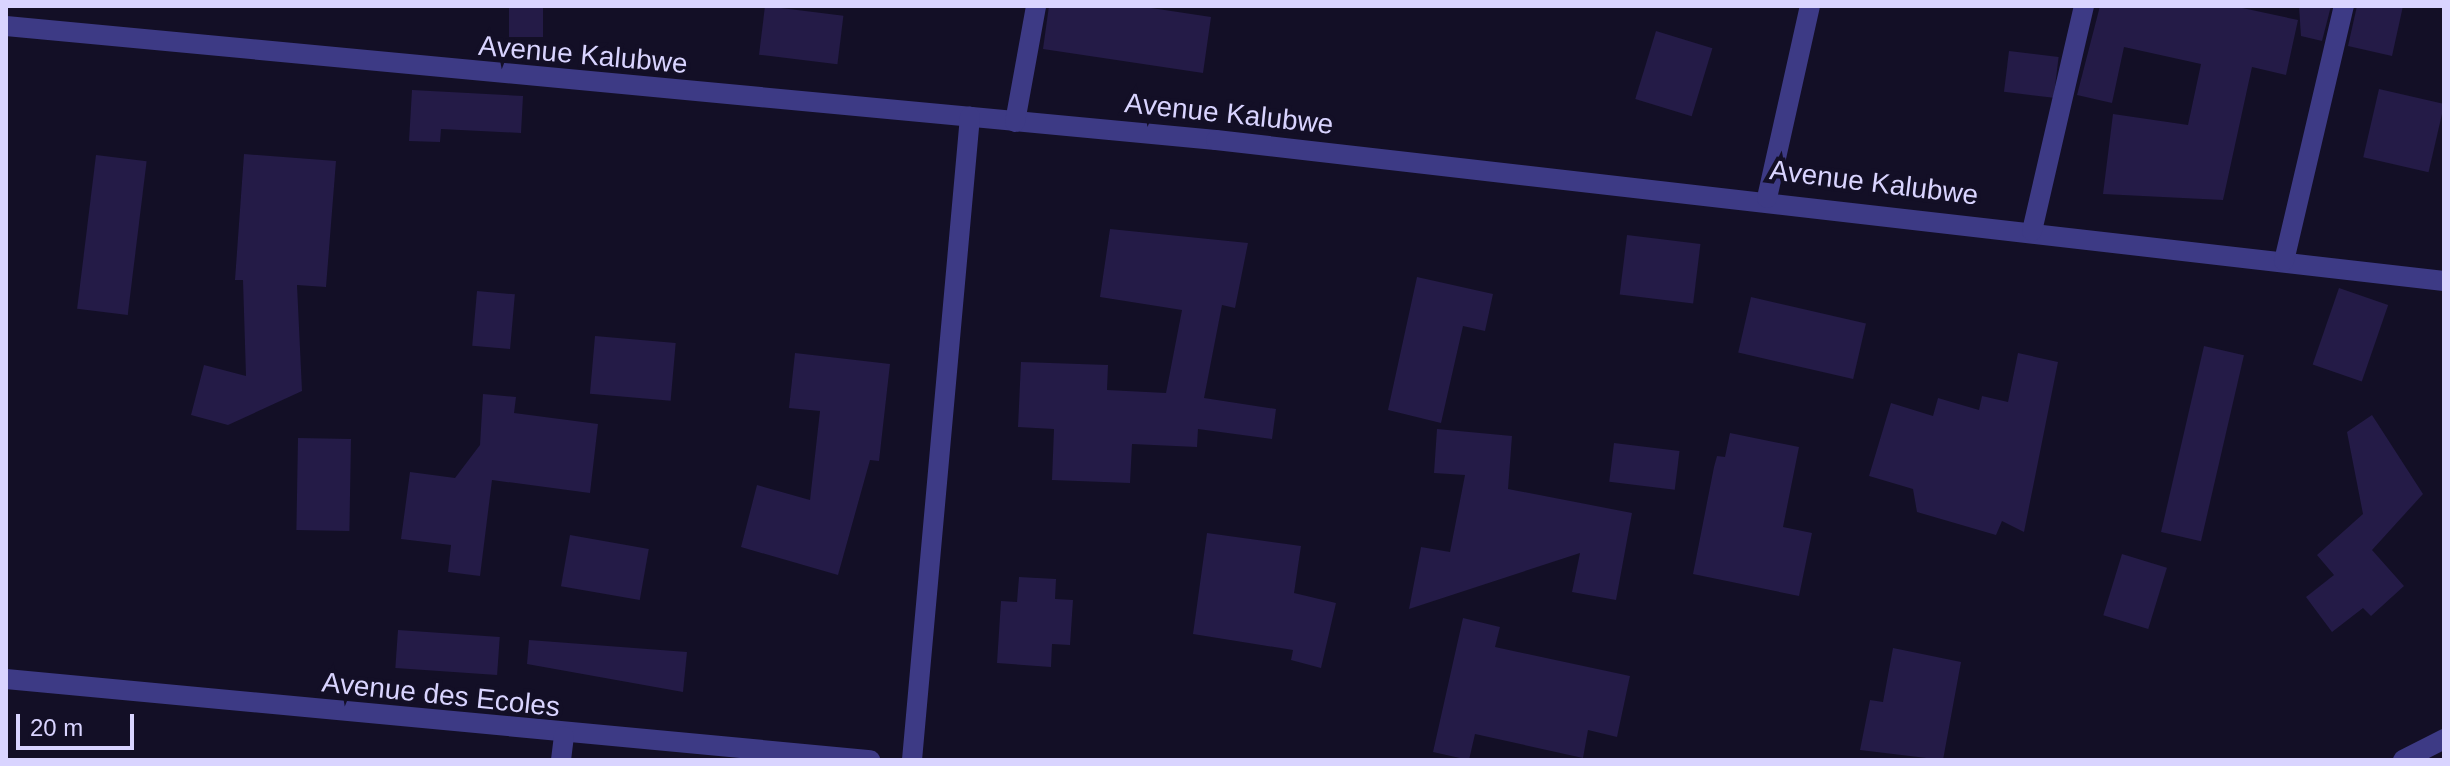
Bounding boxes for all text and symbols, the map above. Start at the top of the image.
street label: Avenue Kalubwe [477,29,689,81]
street label: Avenue Kalubwe [1123,86,1335,142]
street label: Avenue Kalubwe [1768,154,1980,212]
street label: Avenue des Ecoles [320,666,562,724]
scale bar [20,698,138,748]
text: 20 m [30,714,83,741]

